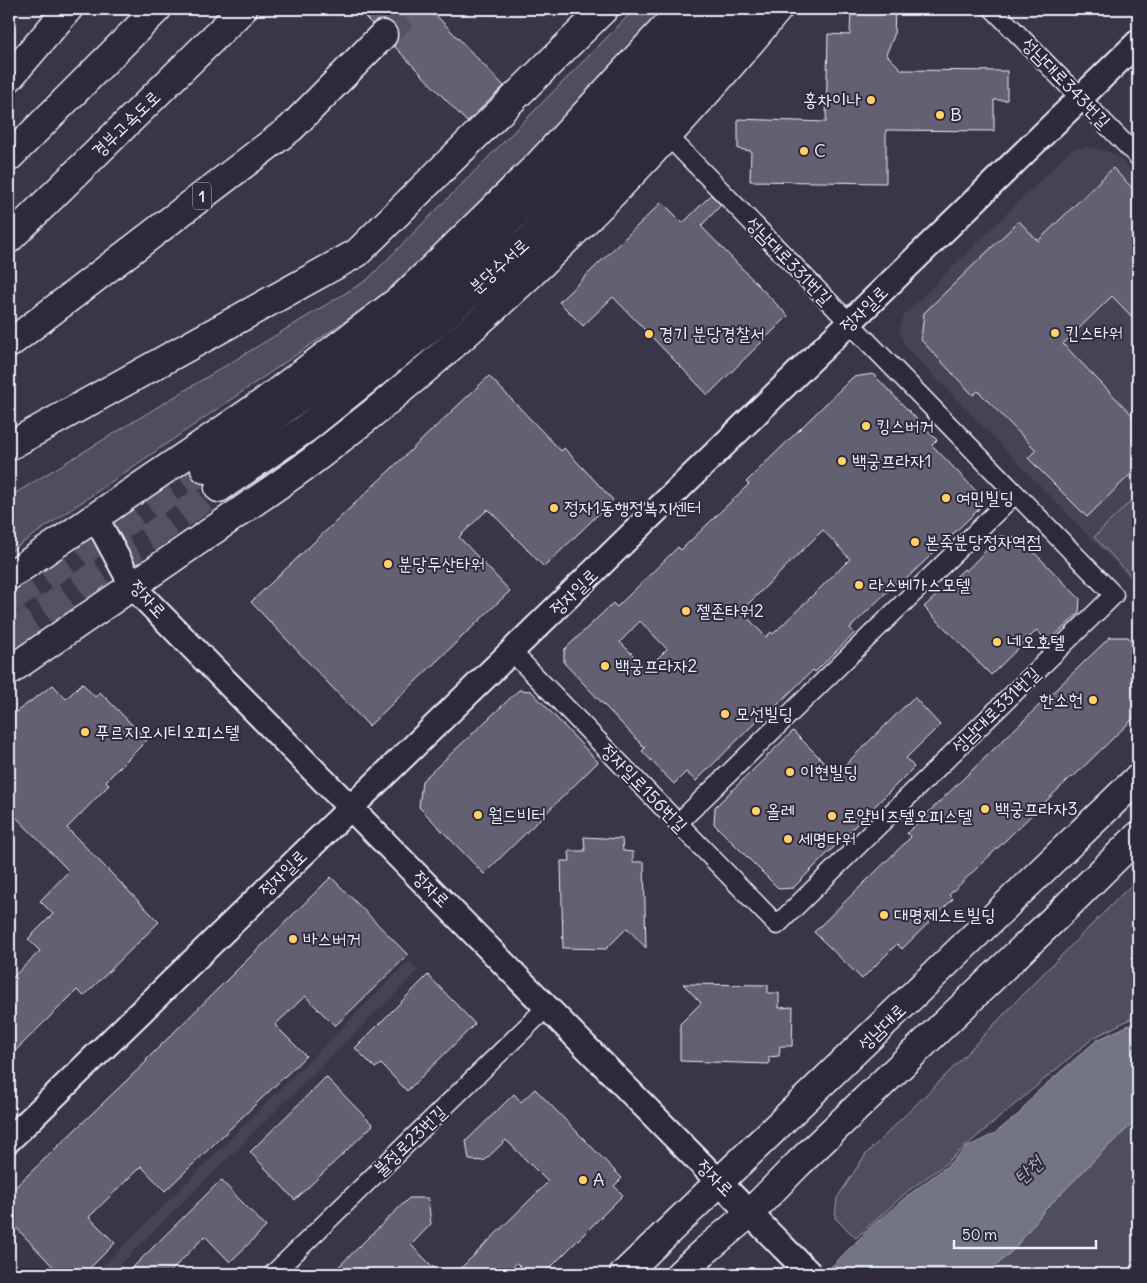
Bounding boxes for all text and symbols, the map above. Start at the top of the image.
street label: 성남대로343번길 [1017,32,1116,133]
street label: 경부고속도로 [86,85,165,162]
place label: 홍차이나 [803,88,862,111]
marker: 홍차이나 [865,94,877,106]
place label: B [950,103,962,126]
marker: B [934,109,946,121]
place label: C [814,139,826,162]
marker: C [798,145,810,157]
road number: 1 [193,182,211,210]
street label: 성남대로331번길 [741,212,838,310]
street label: 분당수서로 [464,233,533,298]
street label: 정자일로 [835,280,892,337]
place label: 킨스타워 [1065,321,1123,344]
place label: 경기 분당경찰서 [659,322,765,345]
marker: 킨스타워 [1049,327,1061,339]
marker: 경기 분당경찰서 [643,328,655,340]
place label: 킹스버거 [876,414,934,437]
marker: 킹스버거 [860,420,872,432]
place label: 백궁프라자1 [852,449,932,472]
marker: 백궁프라자1 [836,455,848,467]
place label: 여민빌딩 [956,486,1014,509]
marker: 여민빌딩 [940,492,952,504]
place label: 정자1동행정복지센터 [564,496,702,519]
marker: 정자1동행정복지센터 [548,502,560,514]
place label: 본죽분당정자역점 [925,530,1041,553]
marker: 본죽분당정자역점 [909,536,921,548]
place label: 분당두산타워 [398,552,485,575]
marker: 분당두산타워 [382,558,394,570]
street label: 정자일로 [545,563,602,620]
place label: 라스베가스모텔 [869,573,970,596]
street label: 정자로 [125,575,171,623]
marker: 라스베가스모텔 [853,579,865,591]
place label: 젤존타워2 [696,599,764,622]
marker: 젤존타워2 [680,605,692,617]
place label: 네오호텔 [1007,630,1065,653]
marker: 네오호텔 [991,636,1003,648]
place label: 백궁프라자2 [615,654,697,677]
marker: 백궁프라자2 [599,660,611,672]
street label: 성남대로331번길 [947,661,1045,758]
place label: 한소헌 [1040,688,1083,711]
marker: 한소헌 [1087,694,1099,706]
place label: 모선빌딩 [735,702,793,725]
marker: 모선빌딩 [719,708,731,720]
place label: 푸르지오시티오피스텔 [95,720,240,743]
marker: 푸르지오시티오피스텔 [79,726,91,738]
street label: 정자일로156번길 [596,738,693,837]
place label: 이현빌딩 [800,760,858,783]
marker: 이현빌딩 [784,766,796,778]
place label: 백궁프라자3 [995,797,1078,820]
place label: 올레 [766,799,795,822]
place label: 월드비터 [488,803,546,826]
marker: 백궁프라자3 [979,803,991,815]
place label: 로얄비즈텔오피스텔 [842,804,972,827]
marker: 올레 [750,805,762,817]
marker: 월드비터 [472,809,484,821]
marker: 로얄비즈텔오피스텔 [826,810,838,822]
place label: 세명타워 [798,827,856,850]
marker: 세명타워 [782,833,794,845]
street label: 정자일로 [254,844,311,901]
street label: 정자로 [408,865,455,912]
place label: 대명제스트빌딩 [894,903,995,926]
marker: 대명제스트빌딩 [878,909,890,921]
place label: 바스버거 [303,927,361,950]
marker: 바스버거 [287,933,299,945]
street label: 성남대로 [853,998,910,1055]
street label: 불정로23번길 [368,1100,451,1181]
water label: 탄천 [1009,1150,1049,1189]
street label: 정자로 [692,1154,739,1201]
place label: A [593,1168,605,1191]
marker: A [577,1174,589,1186]
scale bar [954,1218,1097,1250]
text: 50 m [962,1225,997,1244]

